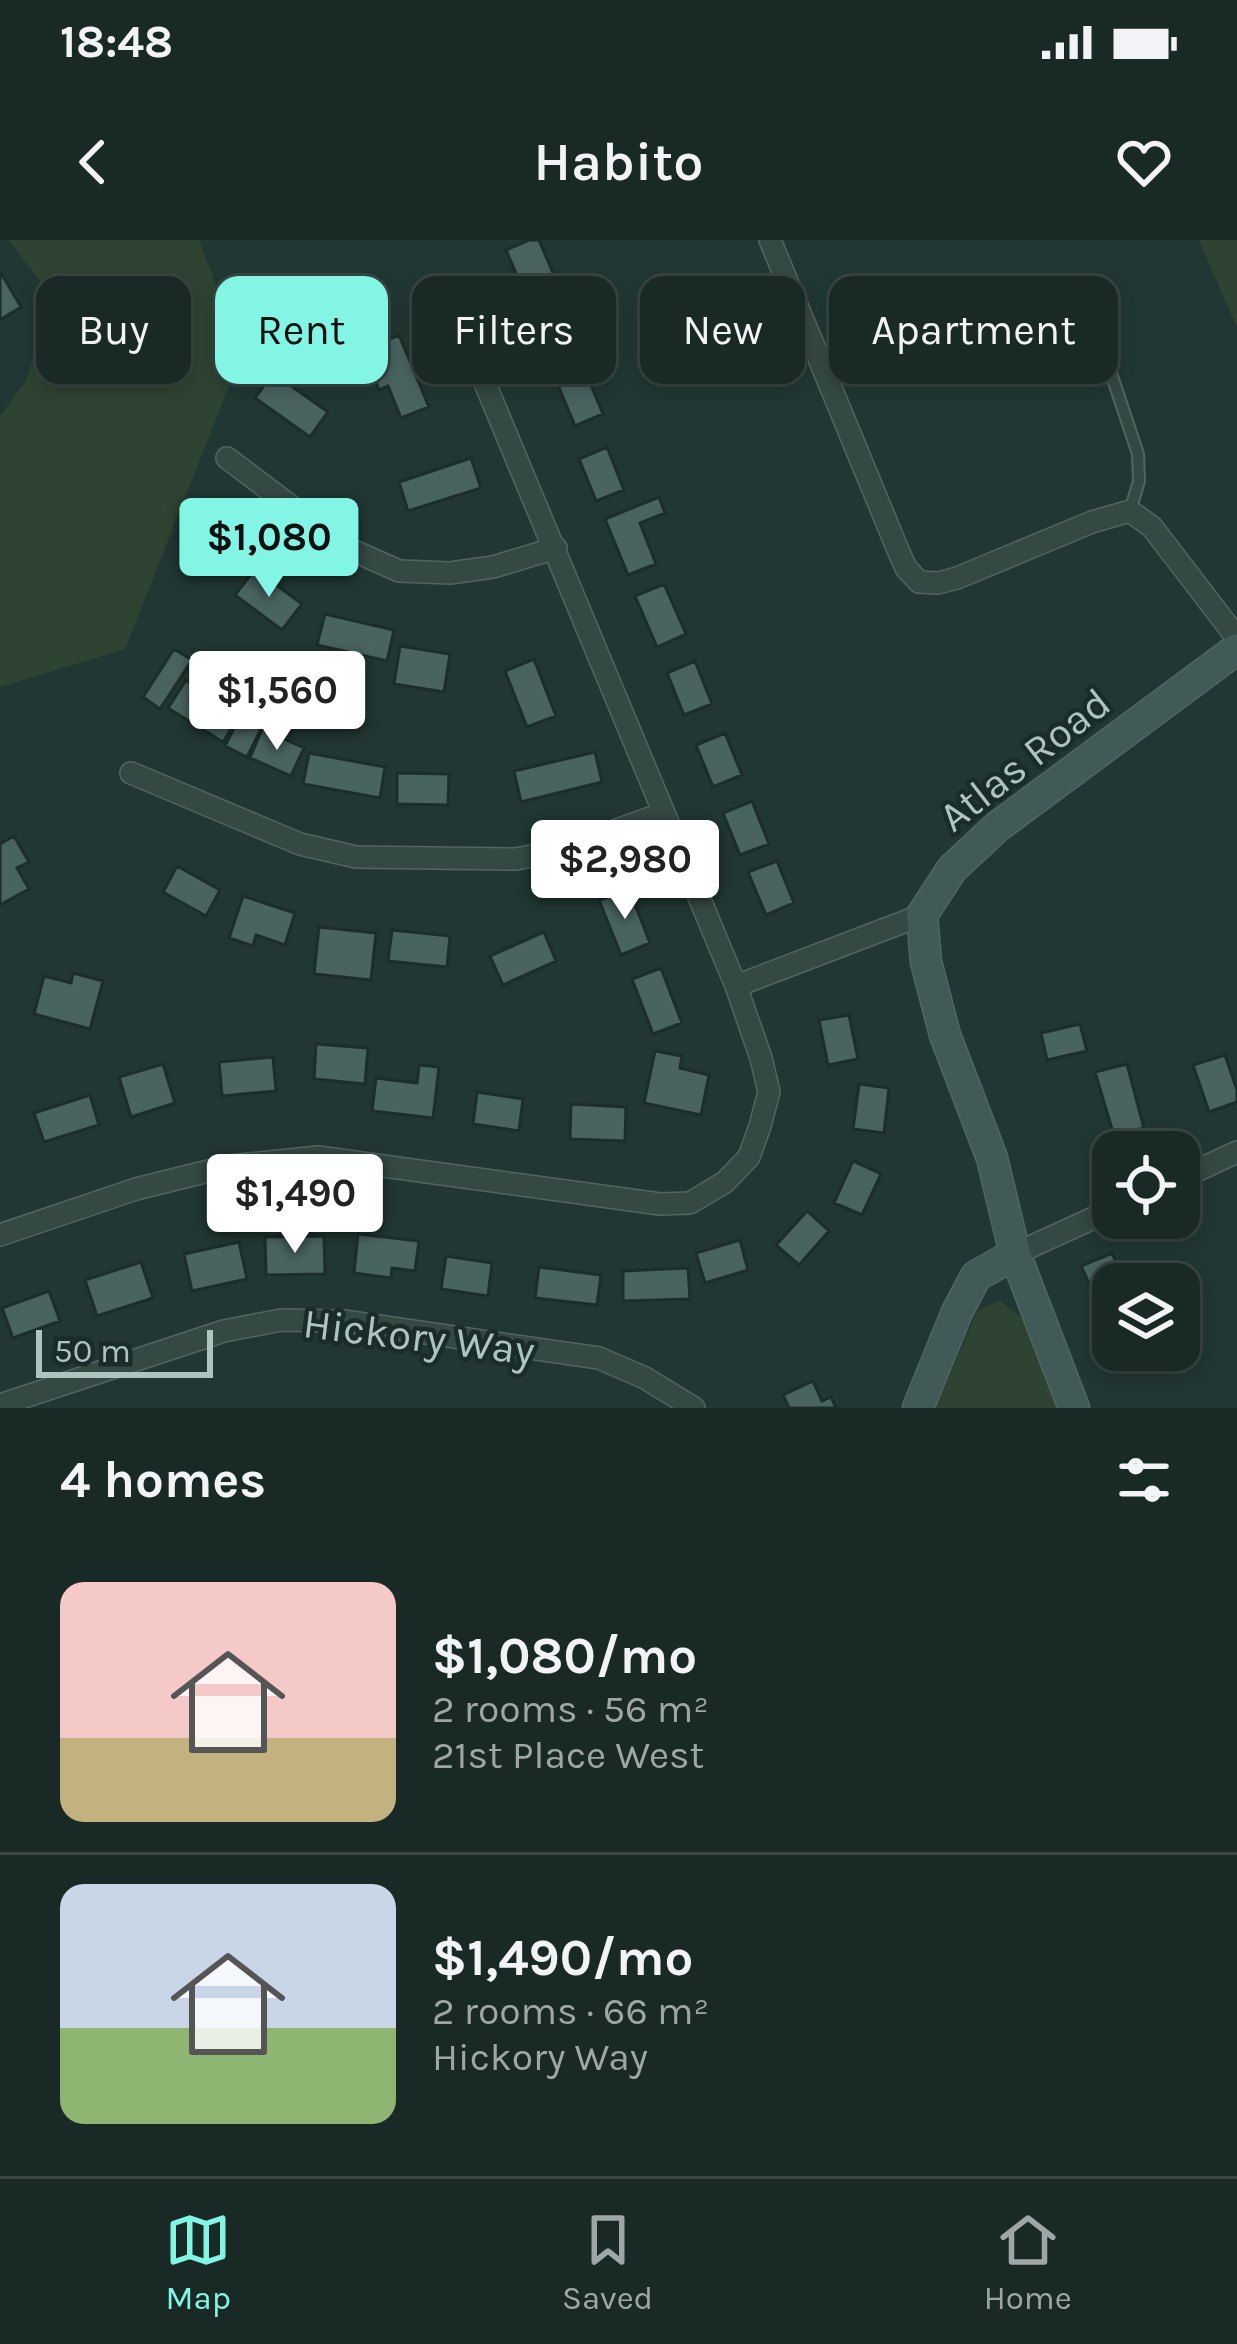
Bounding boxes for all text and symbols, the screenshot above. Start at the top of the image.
text: 18:48 [60,16,173,68]
icon: back [60,129,126,195]
icon: heart [1111,129,1177,195]
text: Habito [533,130,704,194]
chip: Buy [36,276,191,384]
chip: Rent [215,276,388,384]
chip: Filters [412,276,616,384]
chip: New [640,276,805,384]
chip: Apartment [829,276,1118,384]
pin: $1,080 [171,498,367,600]
text: $1,080 [206,514,332,560]
pin: $1,560 [179,651,375,753]
text: $1,560 [216,667,338,713]
street label: Atlas Road [929,677,1120,842]
pin: $2,980 [527,820,723,922]
text: $2,980 [558,836,692,882]
map controls [1092,1131,1200,1371]
button: locate [1092,1131,1200,1239]
pin: $1,490 [197,1154,393,1256]
text: $1,490 [234,1170,356,1216]
button: layers [1092,1263,1200,1371]
street label: Hickory Way [300,1298,537,1376]
scale bar [36,1324,213,1377]
text: 50 m [54,1332,131,1370]
icon: filters [1111,1447,1177,1513]
text: 4 homes [60,1450,266,1510]
text: $1,080/mo [432,1626,697,1686]
icon: home [156,1630,300,1774]
text: 2 rooms · 56 m² [432,1686,709,1732]
text: 21st Place West [432,1732,704,1778]
text: $1,490/mo [432,1928,693,1988]
icon: home [156,1932,300,2076]
text: 2 rooms · 66 m² [432,1988,709,2034]
text: Hickory Way [432,2034,648,2080]
tab: Map [165,2207,231,2317]
tab: Saved [562,2207,653,2317]
tab: Home [984,2207,1072,2317]

